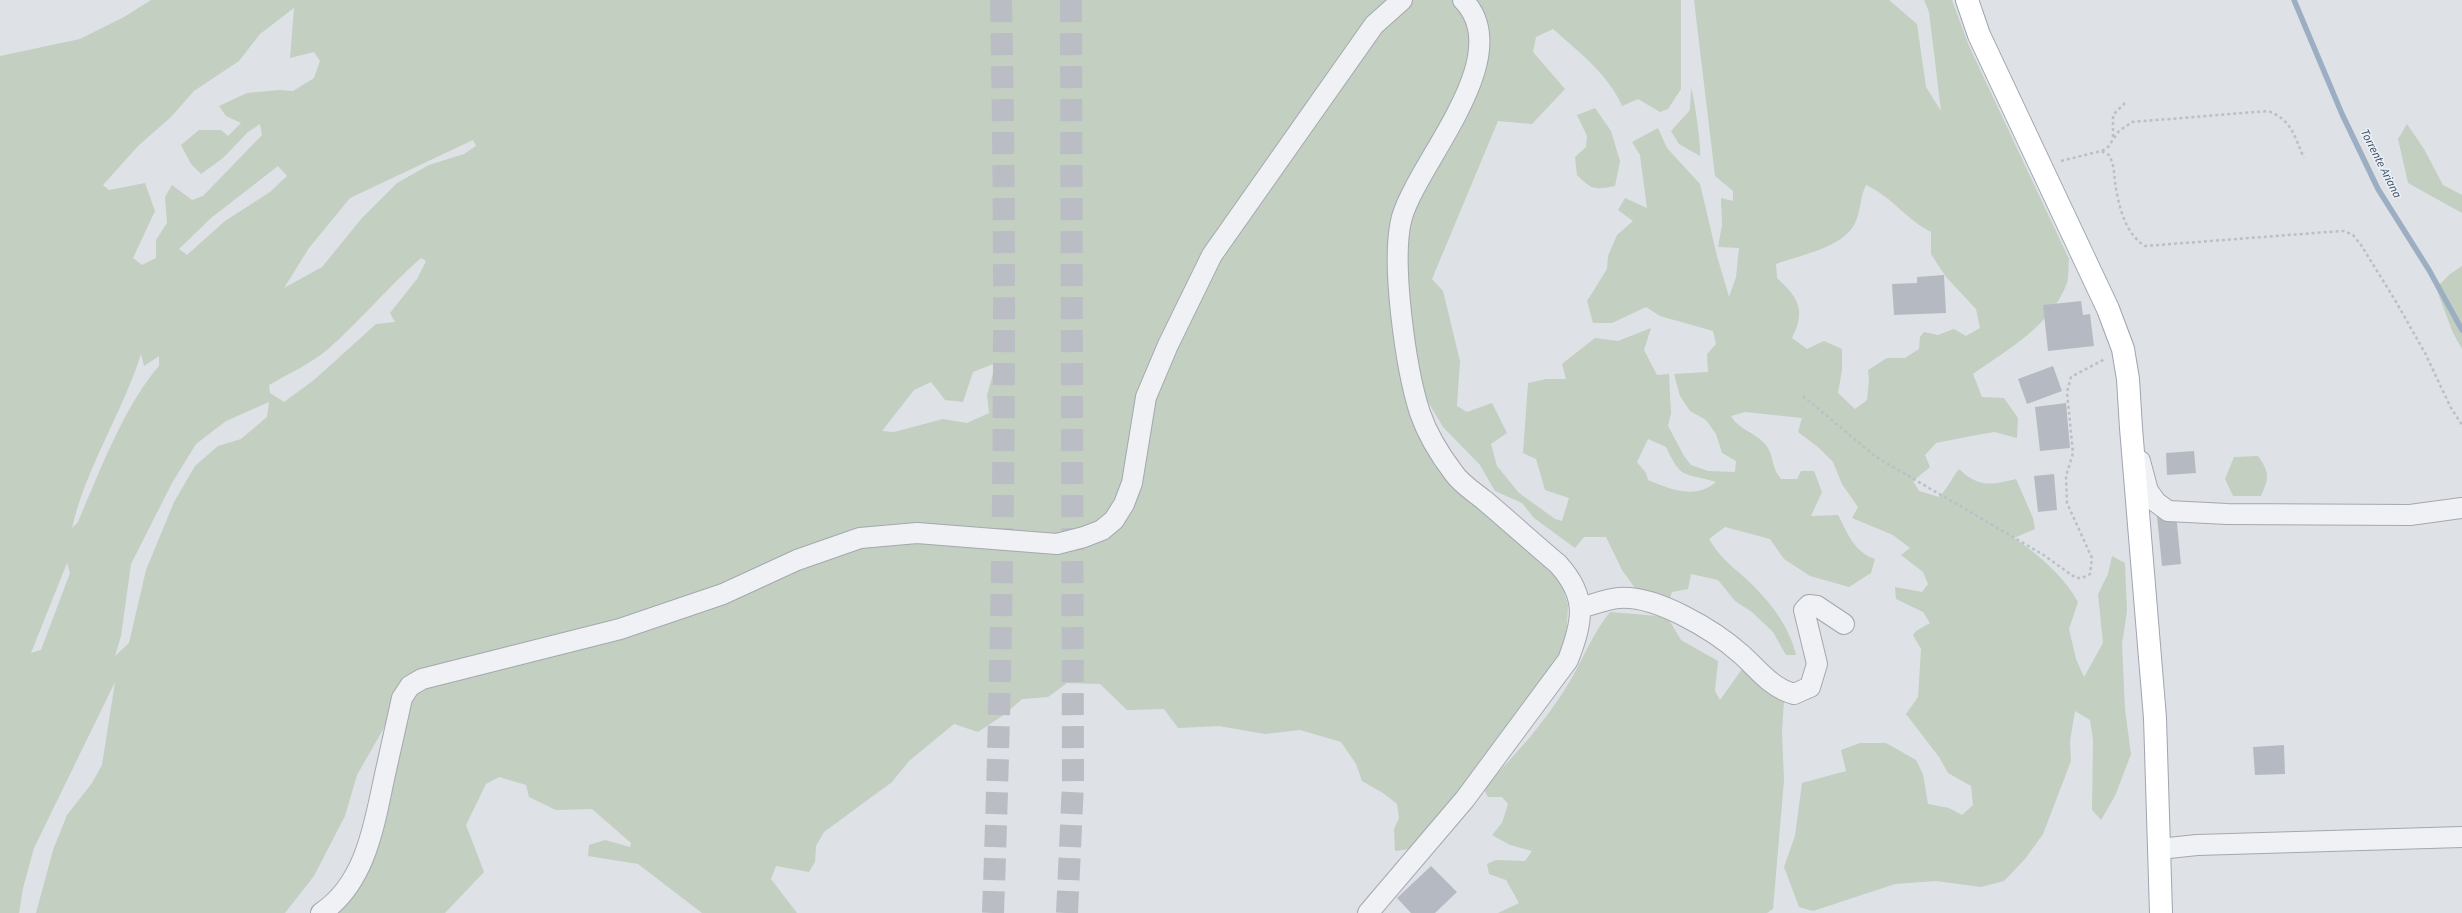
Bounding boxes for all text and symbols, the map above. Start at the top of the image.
water label: Torrente Ariana [2356,127,2404,201]

